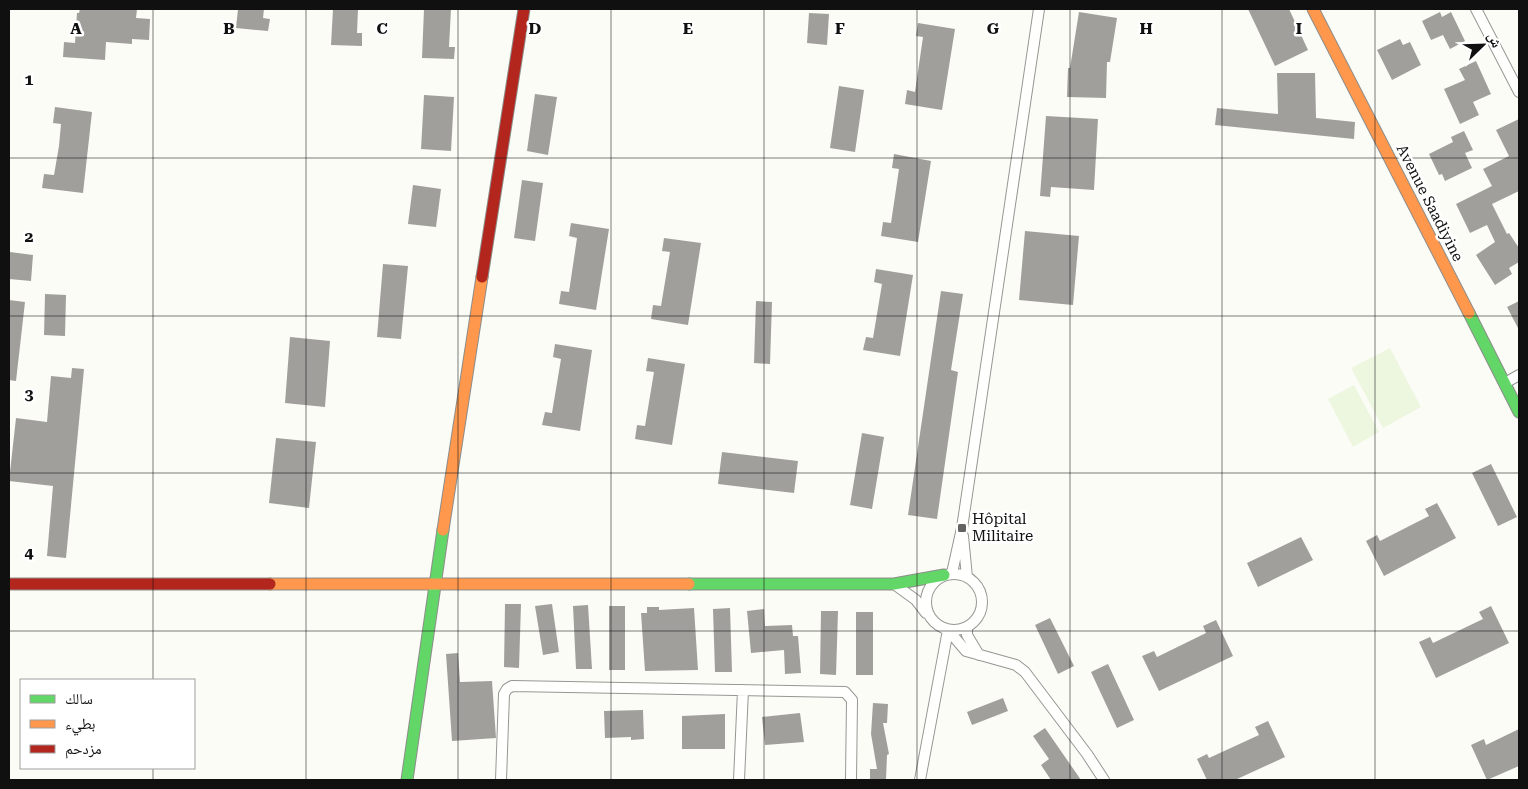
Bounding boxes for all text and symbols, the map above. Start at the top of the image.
text: A [70,19,82,38]
text: B [223,19,235,38]
text: C [376,19,388,38]
text: D [529,19,542,38]
text: E [683,19,693,38]
text: F [835,19,845,38]
text: G [987,19,1000,38]
text: H [1139,19,1153,38]
text: I [1296,19,1302,38]
north arrow [1458,20,1508,70]
text: ش [1484,30,1505,50]
text: 1 [25,70,34,89]
street label: Avenue Saadiyine [1393,141,1467,265]
text: 2 [25,227,34,246]
text: 3 [25,385,34,404]
place label: Hôpital Militaire [972,510,1033,545]
marker: Hôpital Militaire [956,522,968,534]
text: 4 [25,543,34,562]
legend [20,679,195,769]
text: سالك [65,690,93,708]
text: بطيء [65,715,95,736]
text: مزدحم [65,740,102,759]

